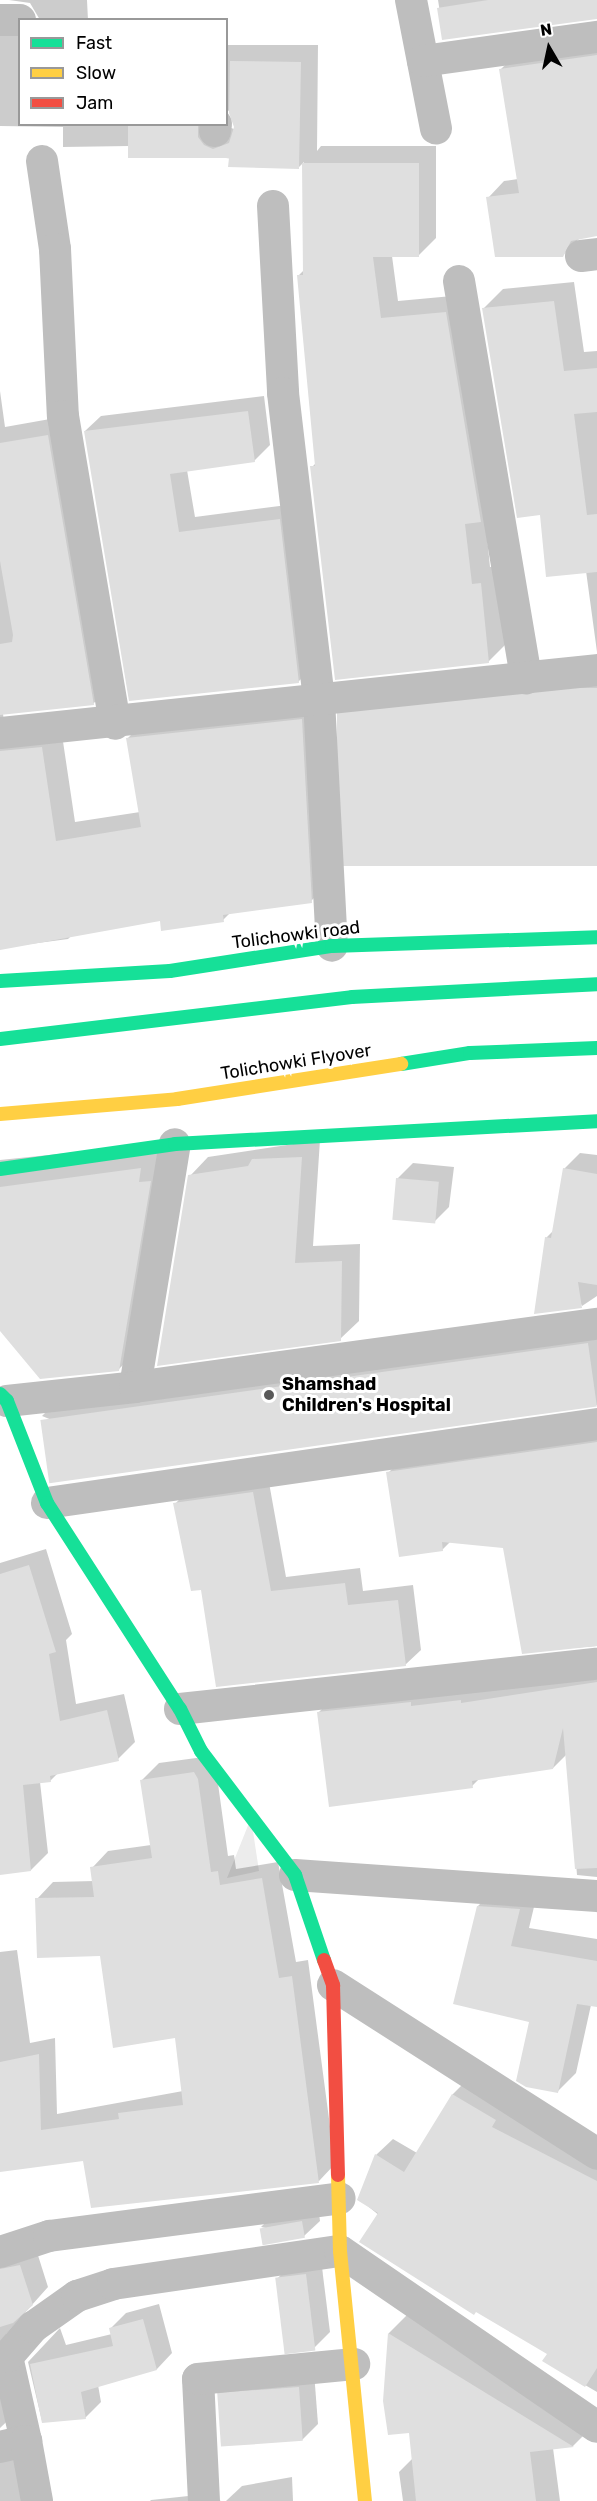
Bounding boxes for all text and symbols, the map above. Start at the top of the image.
legend [18,18,228,126]
north arrow [519,18,579,78]
text: N [539,19,553,40]
text: Fast [76,32,112,54]
text: Slow [76,62,116,84]
text: Jam [76,92,113,114]
street label: Tolichowki road [231,916,361,954]
street label: Tolichowki Flyover [219,1039,373,1085]
place label: Shamshad Children's Hospital [282,1374,451,1416]
marker: Shamshad Children's Hospital [260,1386,278,1404]

